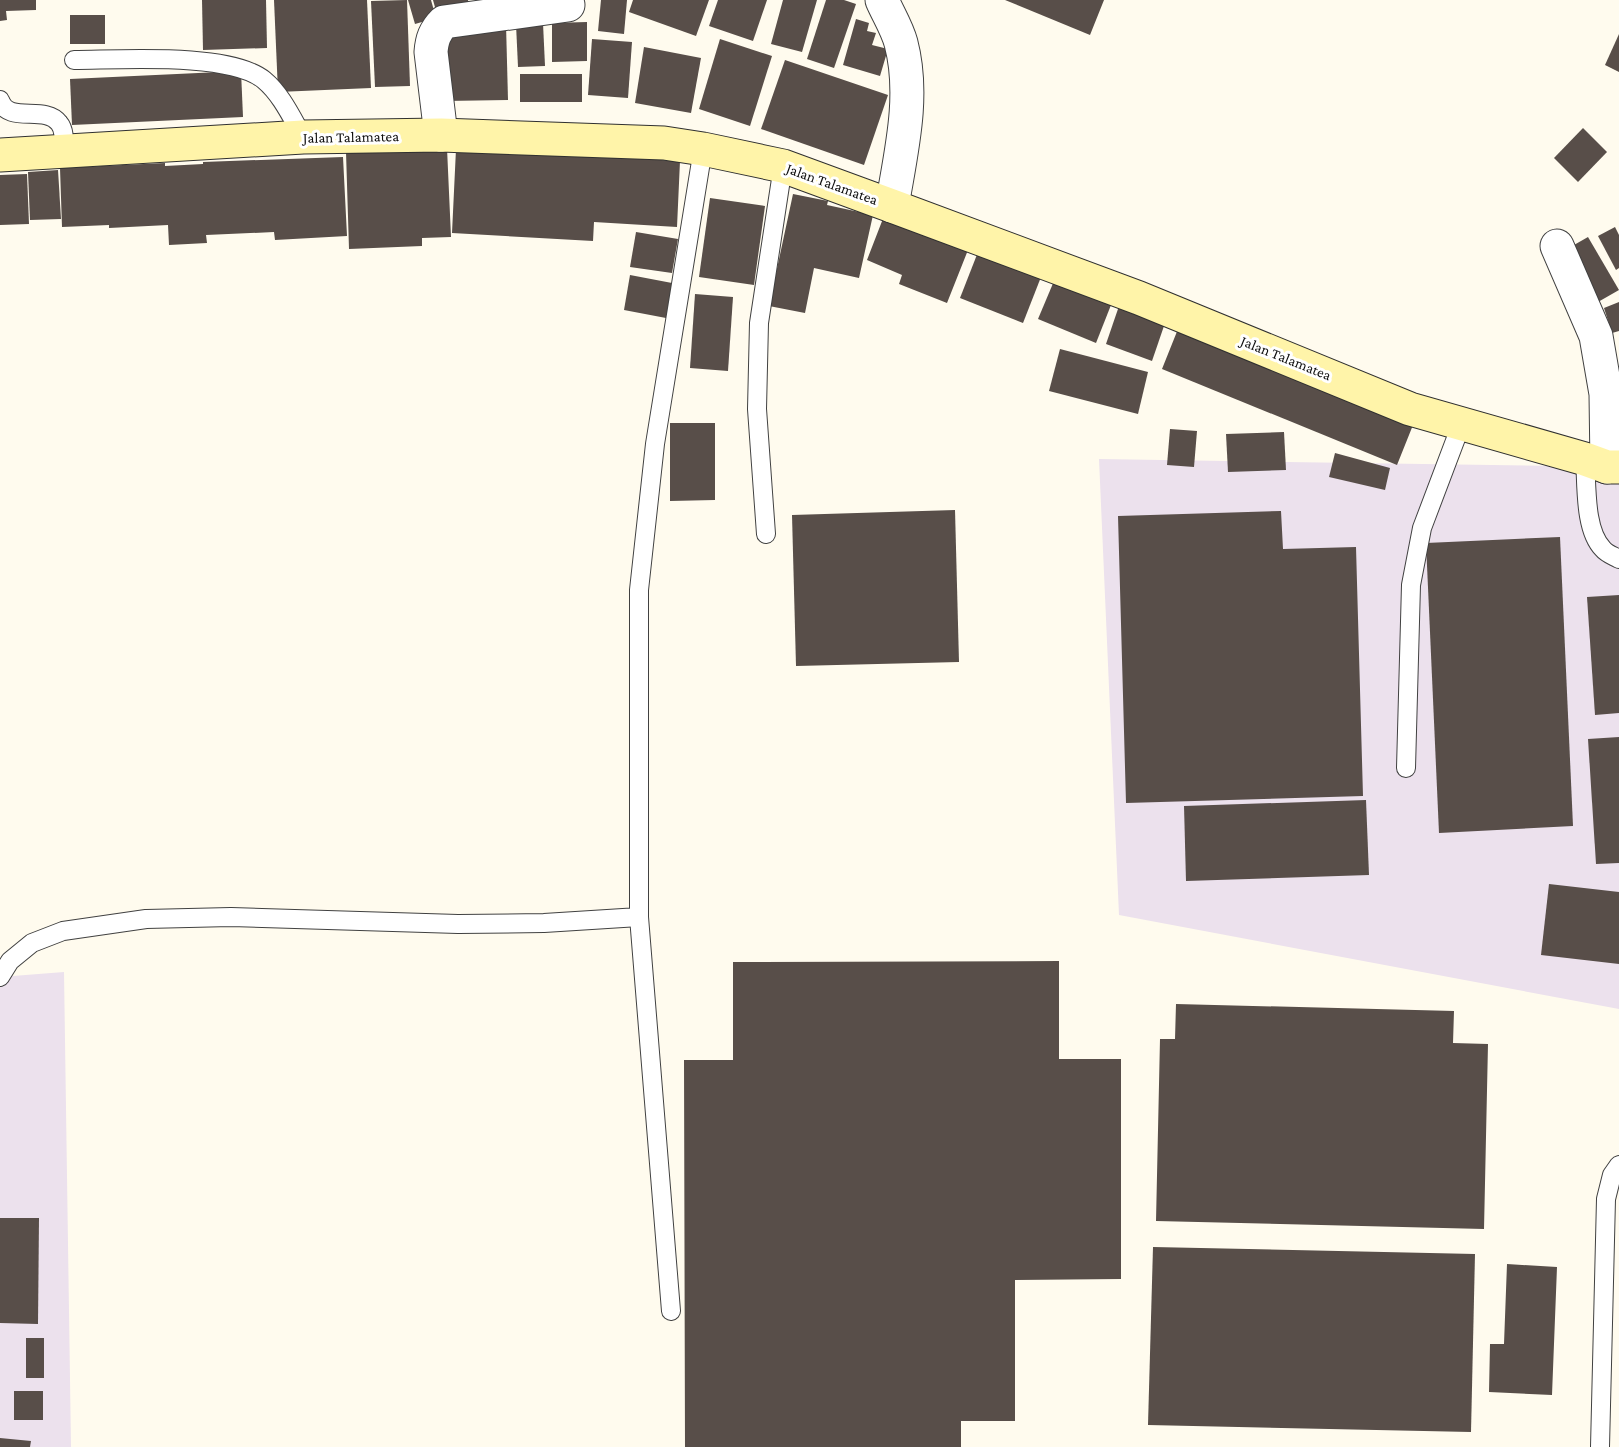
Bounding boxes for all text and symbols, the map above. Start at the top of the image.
street label: Jalan Talamatea [301,128,399,147]
street label: Jalan Talamatea [782,159,880,209]
street label: Jalan Talamatea [1236,332,1334,384]

